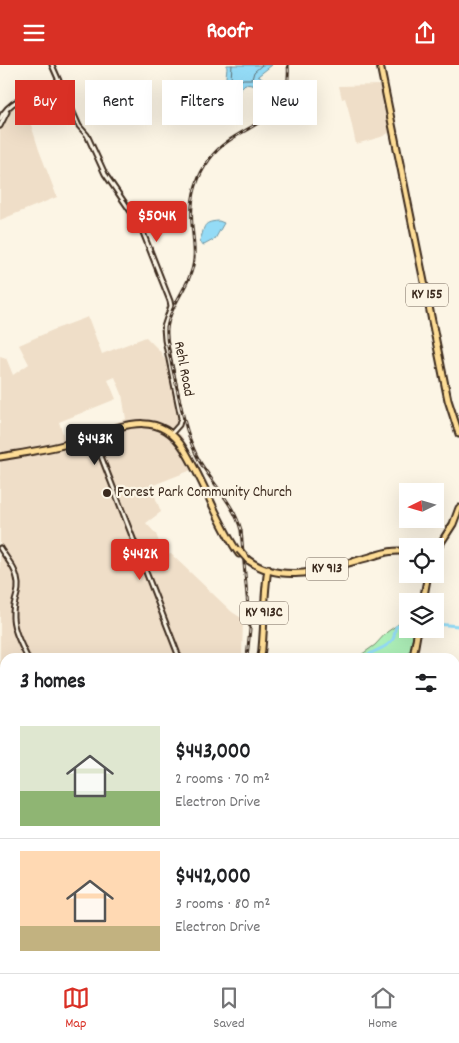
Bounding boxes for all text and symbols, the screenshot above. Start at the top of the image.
text: Roofr [206,17,253,48]
icon: menu [20,19,48,47]
icon: share [411,19,439,47]
chip: Buy [15,80,75,125]
chip: Rent [85,80,152,125]
chip: Filters [162,80,243,125]
chip: New [253,80,317,125]
pin: $504K [122,201,192,243]
text: $504K [138,205,176,228]
road number: KY 155 [406,283,448,307]
street label: Rehl Road [167,339,199,399]
pin: $443K [60,423,130,466]
text: $443K [77,428,113,451]
place label: Forest Park Community Church [117,482,292,504]
north arrow [399,483,444,527]
map controls [399,483,444,638]
marker: Forest Park Community Church [101,487,113,499]
button: locate [399,538,444,583]
pin: $442K [105,539,175,581]
text: $442K [122,543,158,566]
road number: KY 913 [306,557,348,581]
button: layers [399,593,444,638]
road number: KY 913C [240,601,288,625]
text: 3 homes [20,668,86,698]
icon: filters [412,669,440,697]
text: $443,000 [175,738,251,768]
icon: home [60,746,120,806]
text: 2 rooms · 70 m² [175,768,270,791]
text: Electron Drive [175,791,260,814]
text: $442,000 [175,863,251,893]
icon: home [60,871,120,931]
text: 3 rooms · 80 m² [175,893,270,916]
text: Electron Drive [175,916,260,939]
tab: Map [62,984,90,1034]
tab: Saved [213,984,245,1034]
tab: Home [368,984,397,1034]

